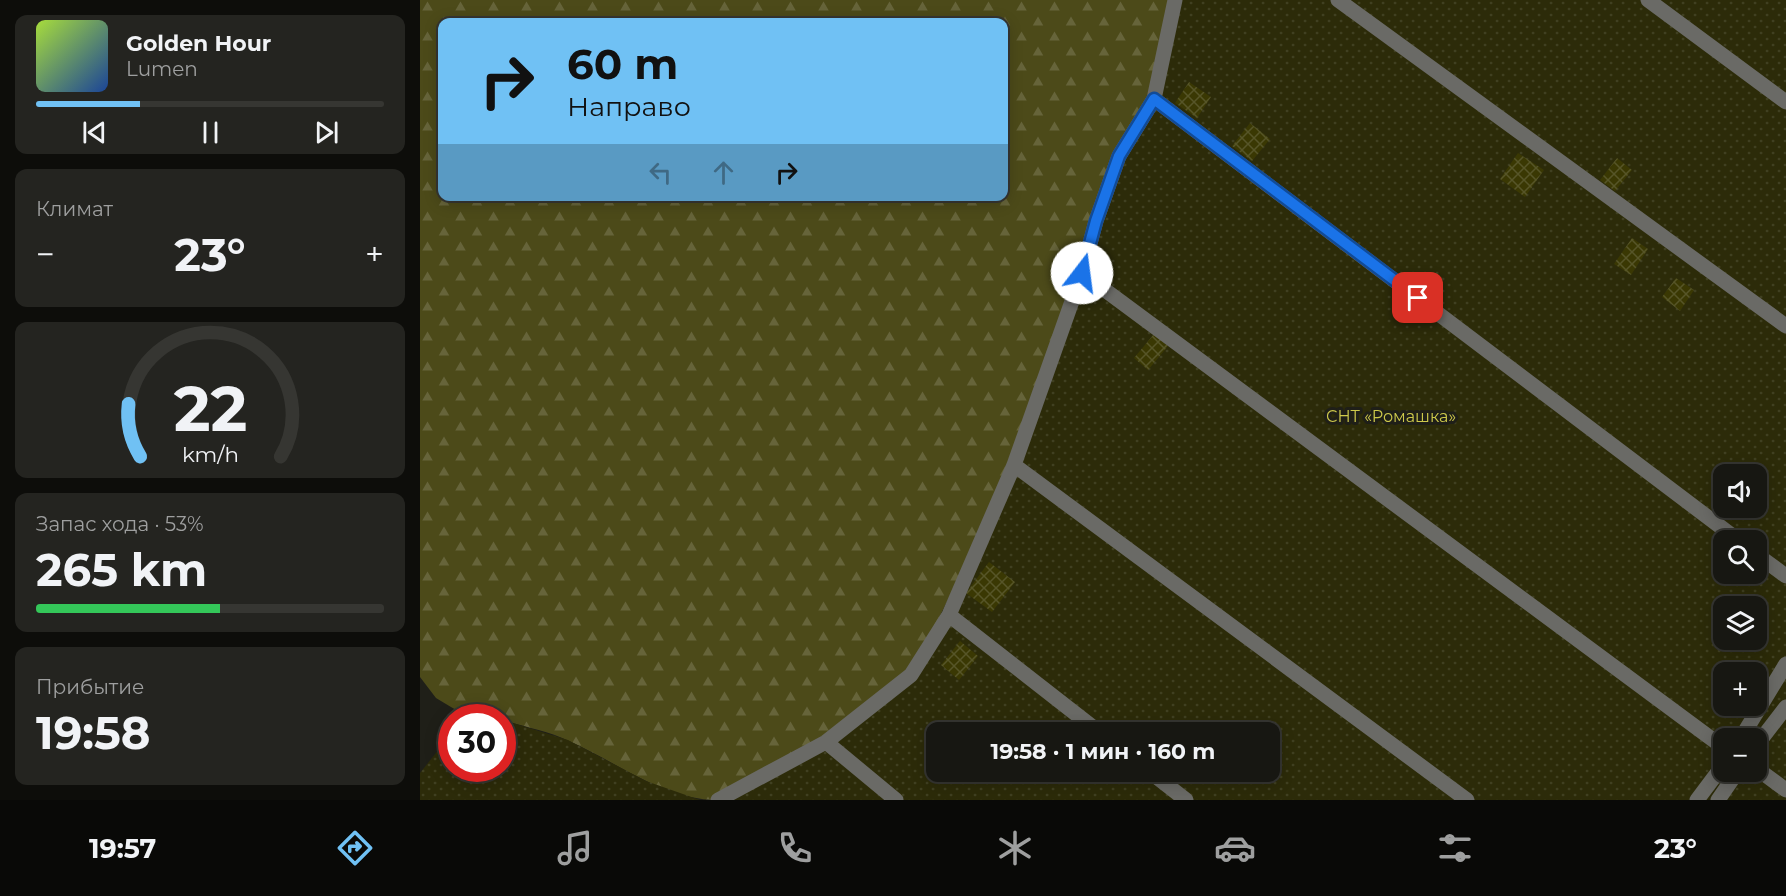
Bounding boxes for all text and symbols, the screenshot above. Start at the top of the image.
text: Golden Hour [126,30,271,57]
text: 60 m [567,38,678,90]
icon: right [468,42,546,120]
text: Lumen [126,57,198,81]
text: Направо [567,90,691,123]
icon: previous [78,116,111,149]
icon: pause [194,116,227,149]
icon: next [310,116,343,149]
icon: left [644,156,677,189]
icon: ahead [707,156,740,189]
icon: right [770,156,803,189]
text: Климат [36,197,113,221]
text: 23° [174,227,246,282]
text: − [36,234,55,274]
text: + [365,234,384,274]
position arrow [1050,241,1114,305]
pin [1392,272,1443,323]
icon: arrive [1401,281,1434,314]
text: 22 [173,371,247,447]
park label: СНТ «Ромашка» [1326,407,1456,426]
text: km/h [181,441,239,467]
map controls [1713,464,1767,782]
button: sound [1713,464,1767,518]
text: Запас хода · 53% [36,512,204,536]
button: search [1713,530,1767,584]
text: 265 km [36,542,207,597]
button: layers [1713,596,1767,650]
button: + [1713,662,1767,716]
text: Прибытие [36,675,144,699]
speed limit sign: 30 [438,704,516,782]
text: 19:58 [36,705,151,760]
button: − [1713,728,1767,782]
text: 19:58 · 1 мин · 160 m [991,738,1215,765]
icon: directions [334,827,376,869]
icon: music [554,827,596,869]
icon: phone [774,827,816,869]
icon: climate [994,827,1036,869]
icon: car [1214,827,1256,869]
icon: filters [1434,827,1476,869]
text: 19:57 [89,832,156,865]
text: 23° [1654,832,1697,865]

